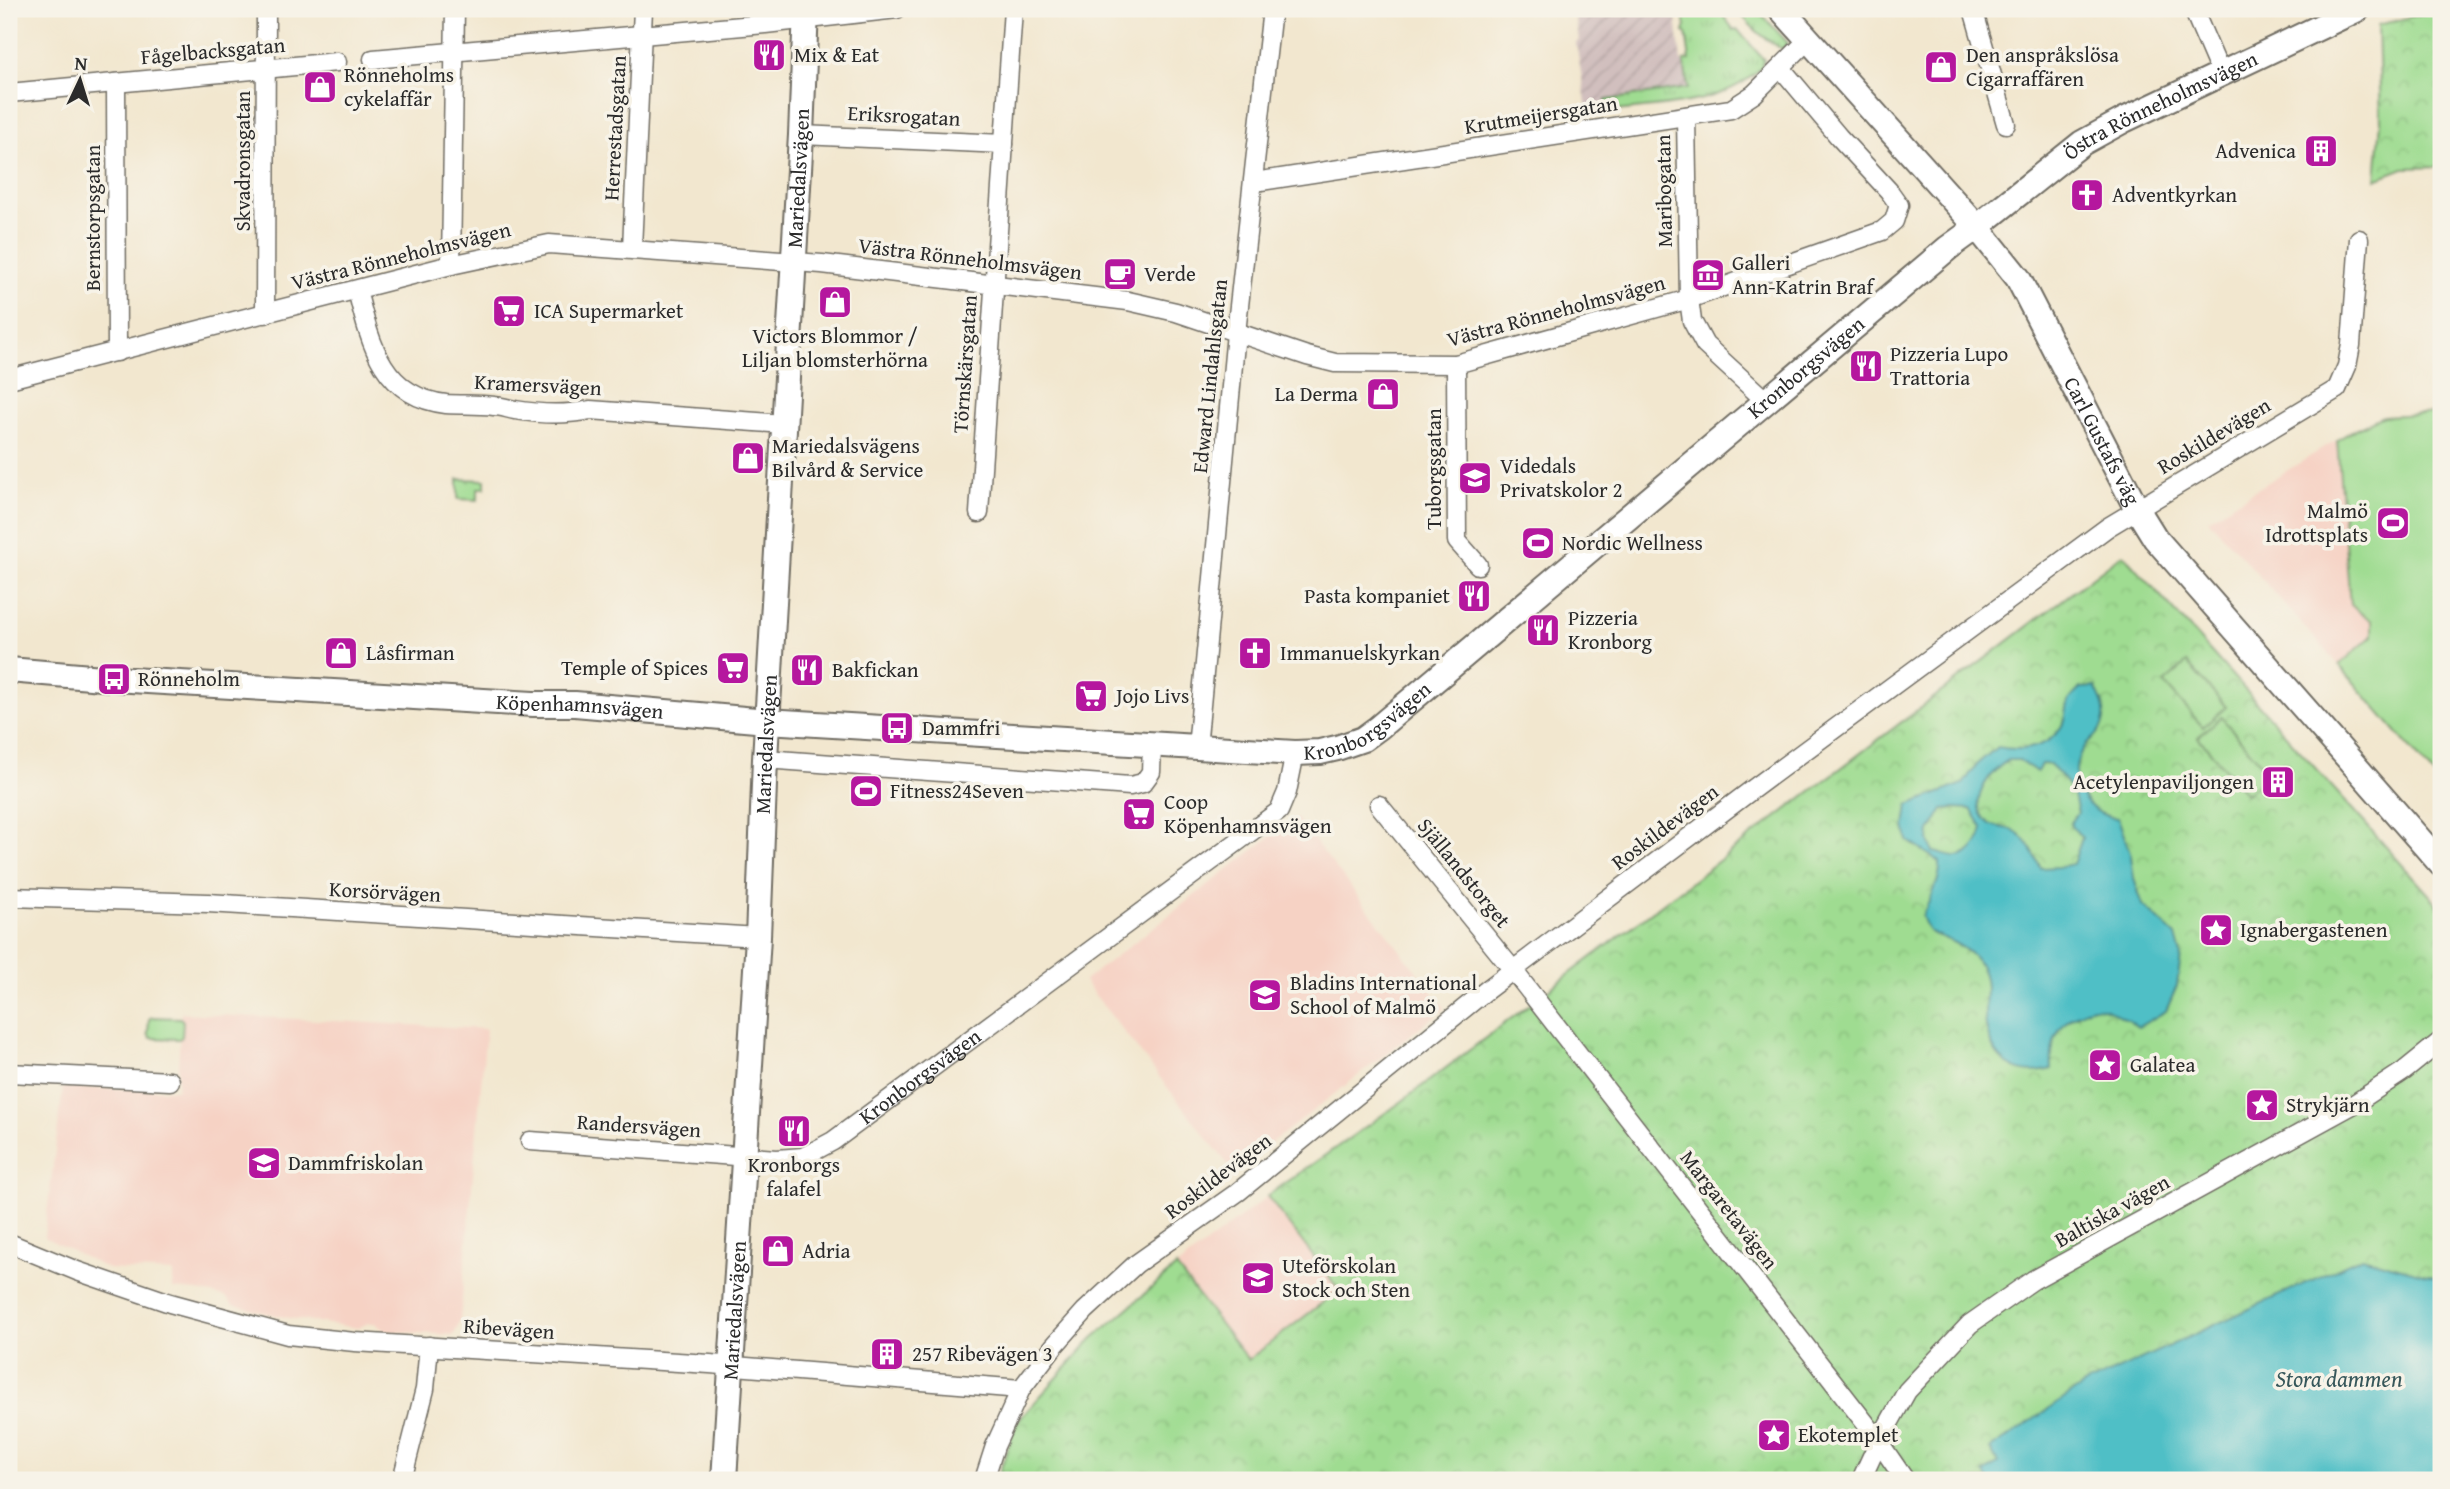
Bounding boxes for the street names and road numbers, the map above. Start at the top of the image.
street label: Fågelbacksgatan [140,29,287,72]
street label: Östra Rönneholmsvägen [2056,43,2263,167]
street label: Herrestadsgatan [595,54,634,201]
street label: Krutmeijersgatan [1462,87,1620,142]
street label: Skvadronsgatan [227,90,258,231]
street label: Eriksrogatan [847,97,961,134]
street label: Mariedalsvägen [779,108,817,249]
street label: Maribogatan [1647,134,1680,248]
street label: Bernstorpsgatan [77,145,108,291]
street label: Västra Rönneholmsvägen [288,213,514,298]
street label: Västra Rönneholmsvägen [856,229,1084,288]
street label: Västra Rönneholmsvägen [1443,266,1669,355]
street label: Edward Lindahlsgatan [1184,277,1235,475]
street label: Törnskärsgatan [944,294,985,434]
street label: Kronborgsvägen [1740,309,1871,426]
street label: Kramersvägen [474,366,603,403]
street label: Carl Gustafs väg [2056,371,2149,511]
street label: Roskildevägen [2151,389,2276,482]
street label: Tuborgsgatan [1418,408,1449,530]
street label: Mariedalsvägen [747,673,785,814]
street label: Kronborgsvägen [1303,674,1438,768]
street label: Köpenhamnsvägen [495,686,665,727]
street label: Roskildevägen [1605,776,1725,877]
street label: Själlandstorget [1410,811,1519,935]
street label: Korsörvägen [328,873,442,910]
street label: Kronborgsvägen [852,1021,987,1132]
street label: Randersvägen [576,1106,702,1145]
street label: Roskildevägen [1158,1125,1278,1226]
street label: Margaretavägen [1673,1143,1786,1276]
street label: Baltiska vägen [2049,1166,2175,1255]
street label: Mariedalsvägen [714,1240,754,1381]
street label: Ribevägen [462,1310,556,1347]

